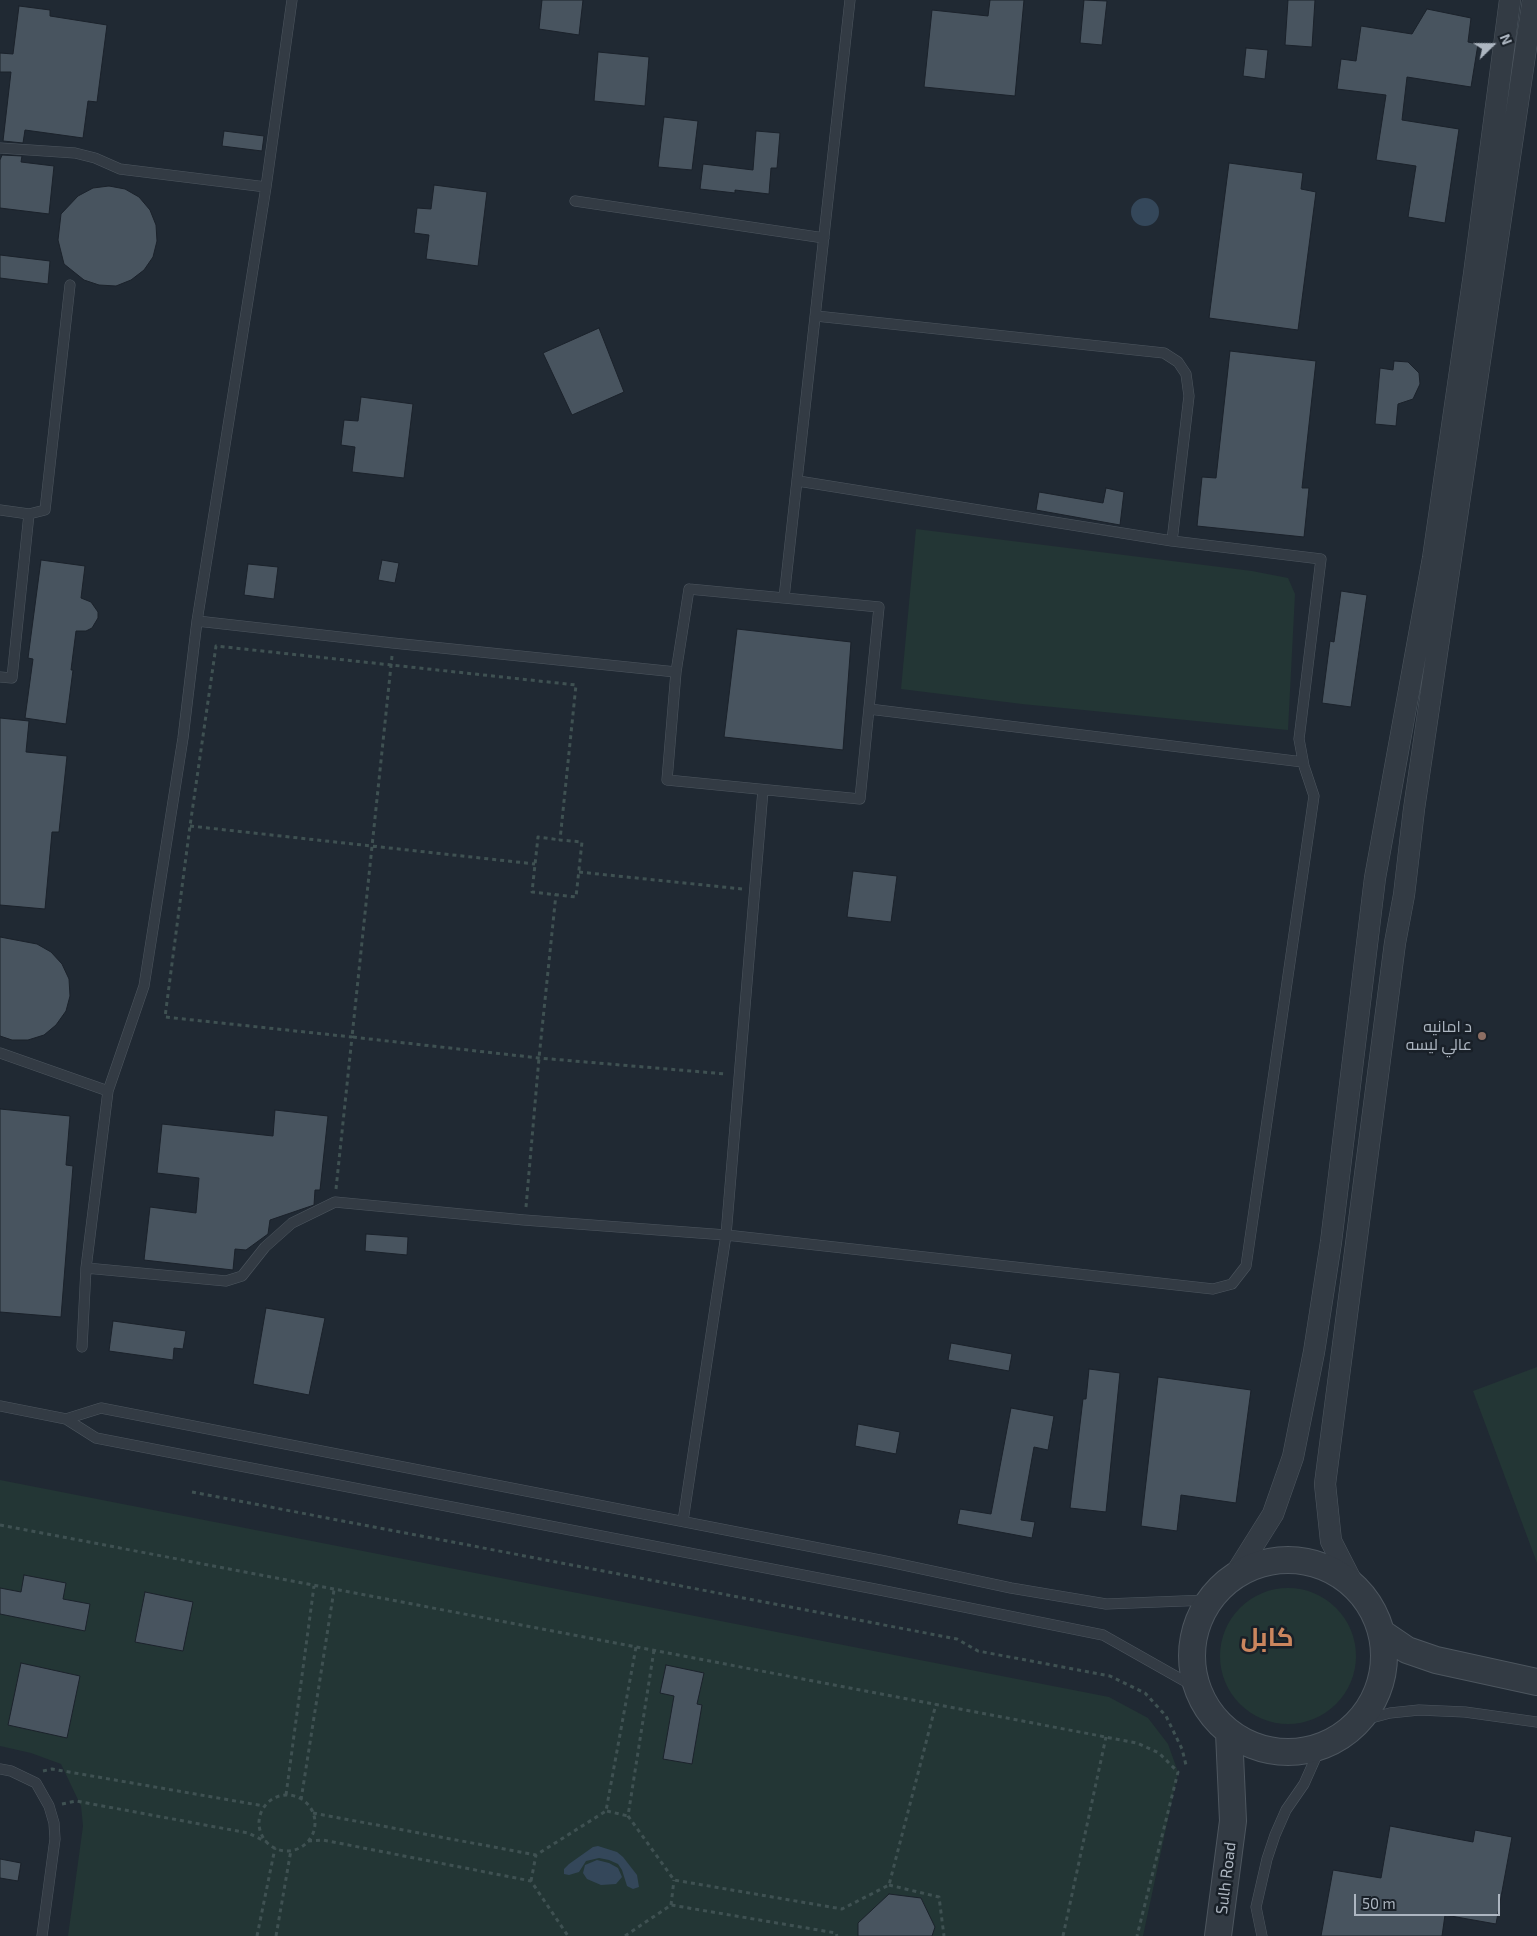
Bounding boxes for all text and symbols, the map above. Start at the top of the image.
north arrow [1467,20,1517,70]
text: N [1497,31,1516,47]
place label: د امانیه عالي لیسه [1406,1017,1472,1055]
marker: د امانیه عالي لیسه [1476,1030,1488,1042]
district label: کابل [1240,1621,1294,1653]
street label: Sulh Road [1212,1841,1240,1915]
scale bar [1357,1884,1503,1916]
text: 50 m [1362,1894,1396,1912]

